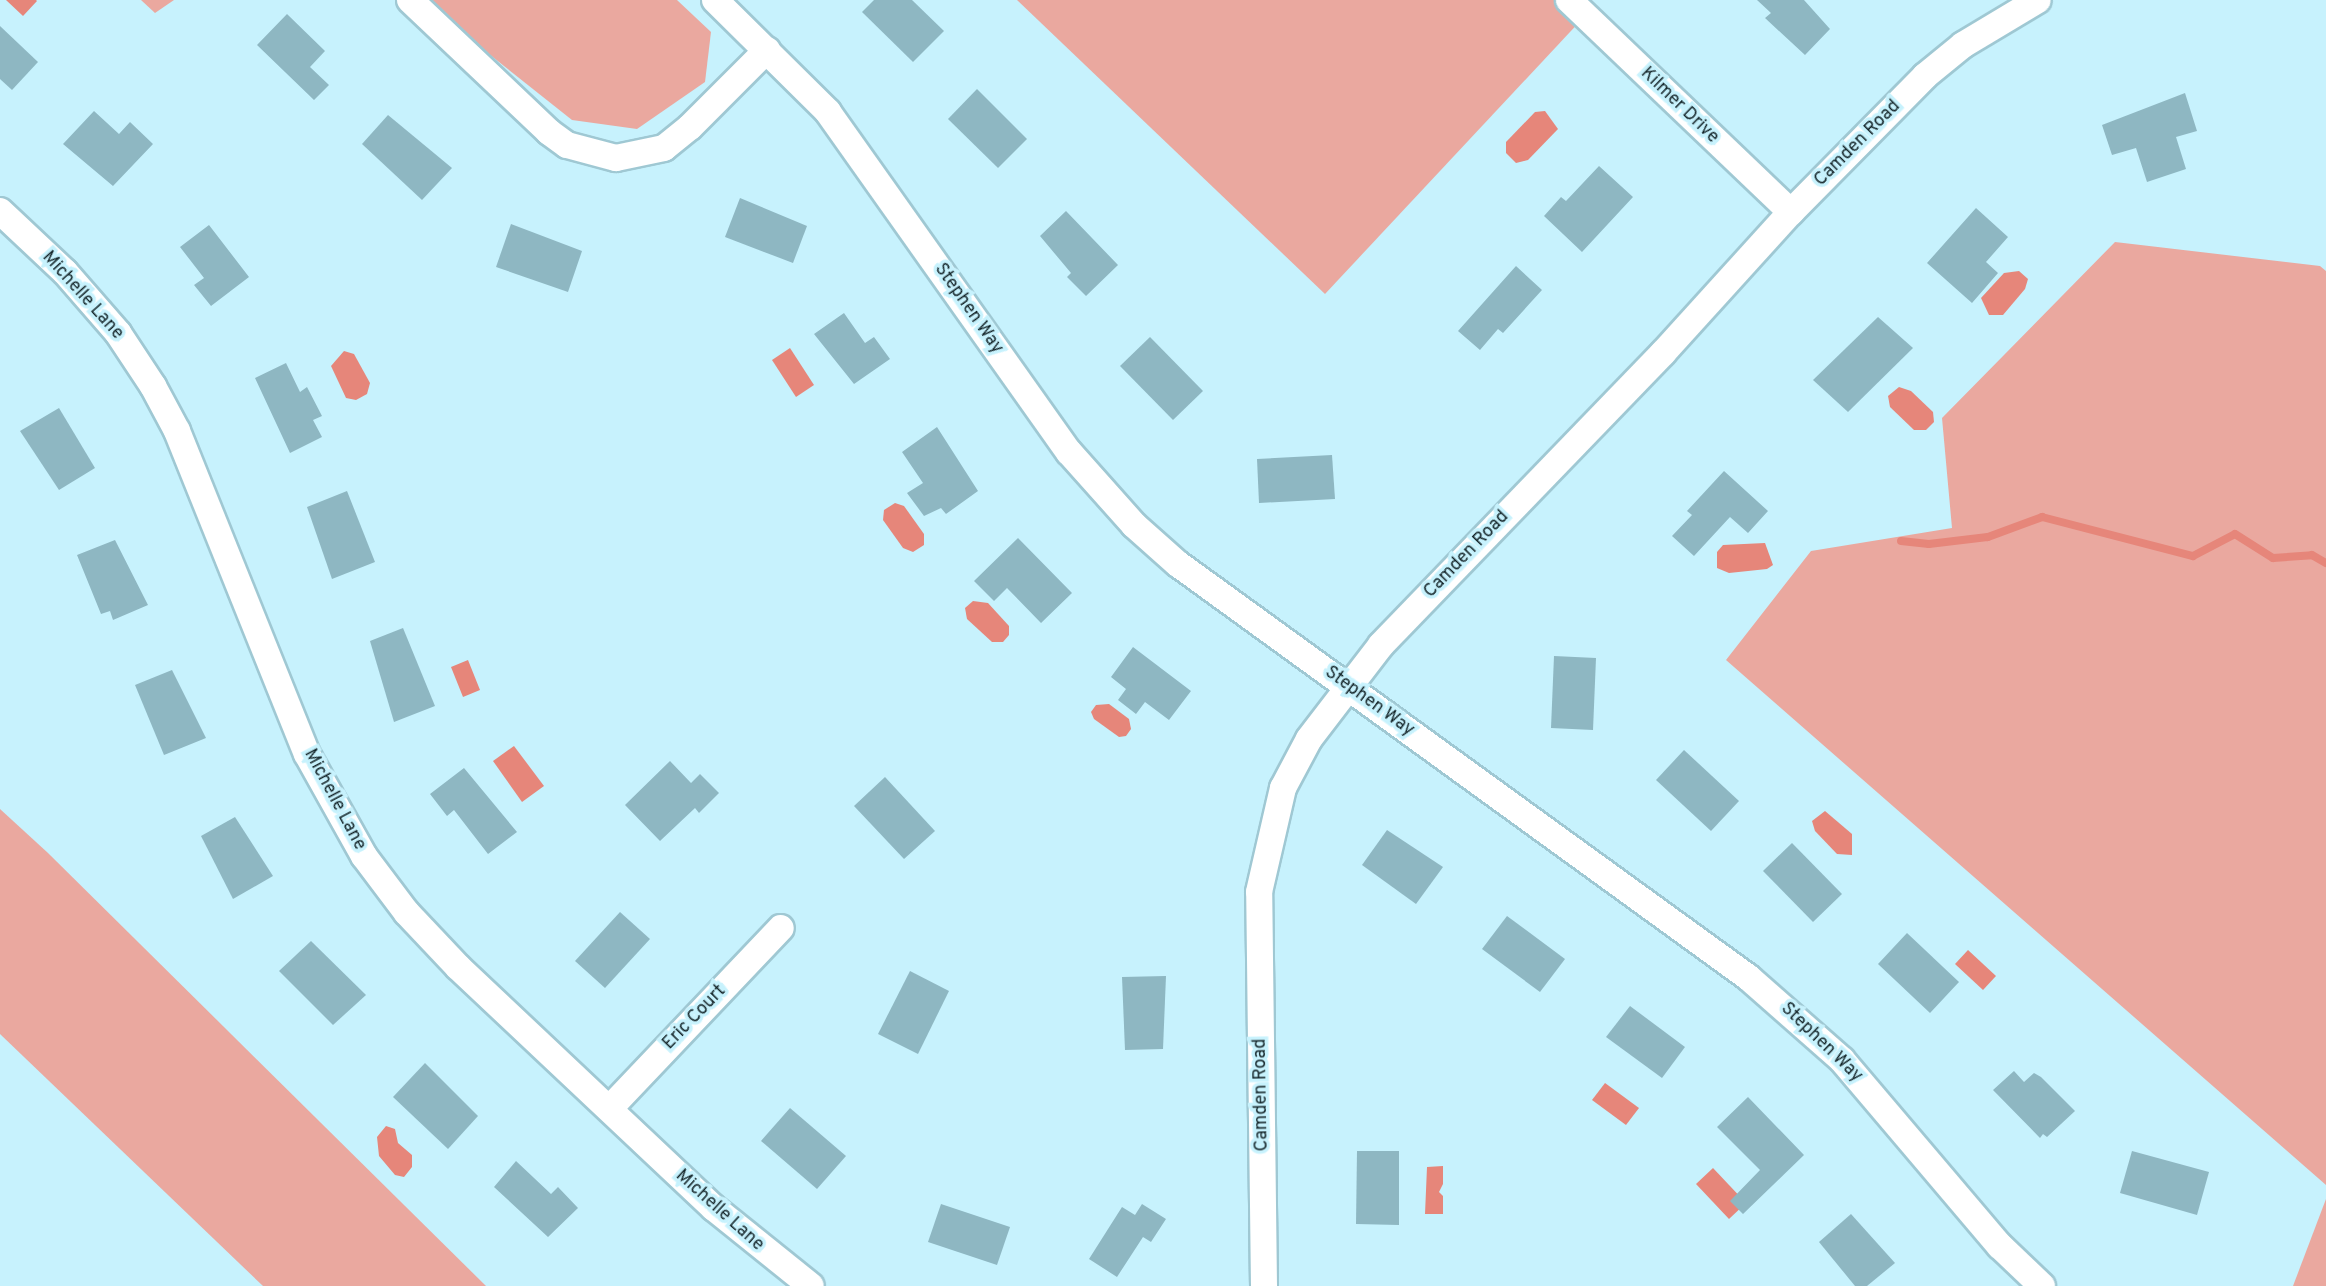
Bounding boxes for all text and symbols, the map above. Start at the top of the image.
street label: Kilmer Drive [1635,63,1723,149]
street label: Camden Road [1810,96,1906,192]
street label: Michelle Lane [37,247,127,345]
street label: Stephen Way [929,260,1007,358]
street label: Camden Road [1420,507,1514,603]
street label: Stephen Way [1320,662,1418,742]
street label: Michelle Lane [298,746,370,854]
street label: Eric Court [659,981,731,1055]
street label: Stephen Way [1776,999,1866,1087]
street label: Camden Road [1250,1038,1274,1152]
street label: Michelle Lane [670,1166,768,1256]

